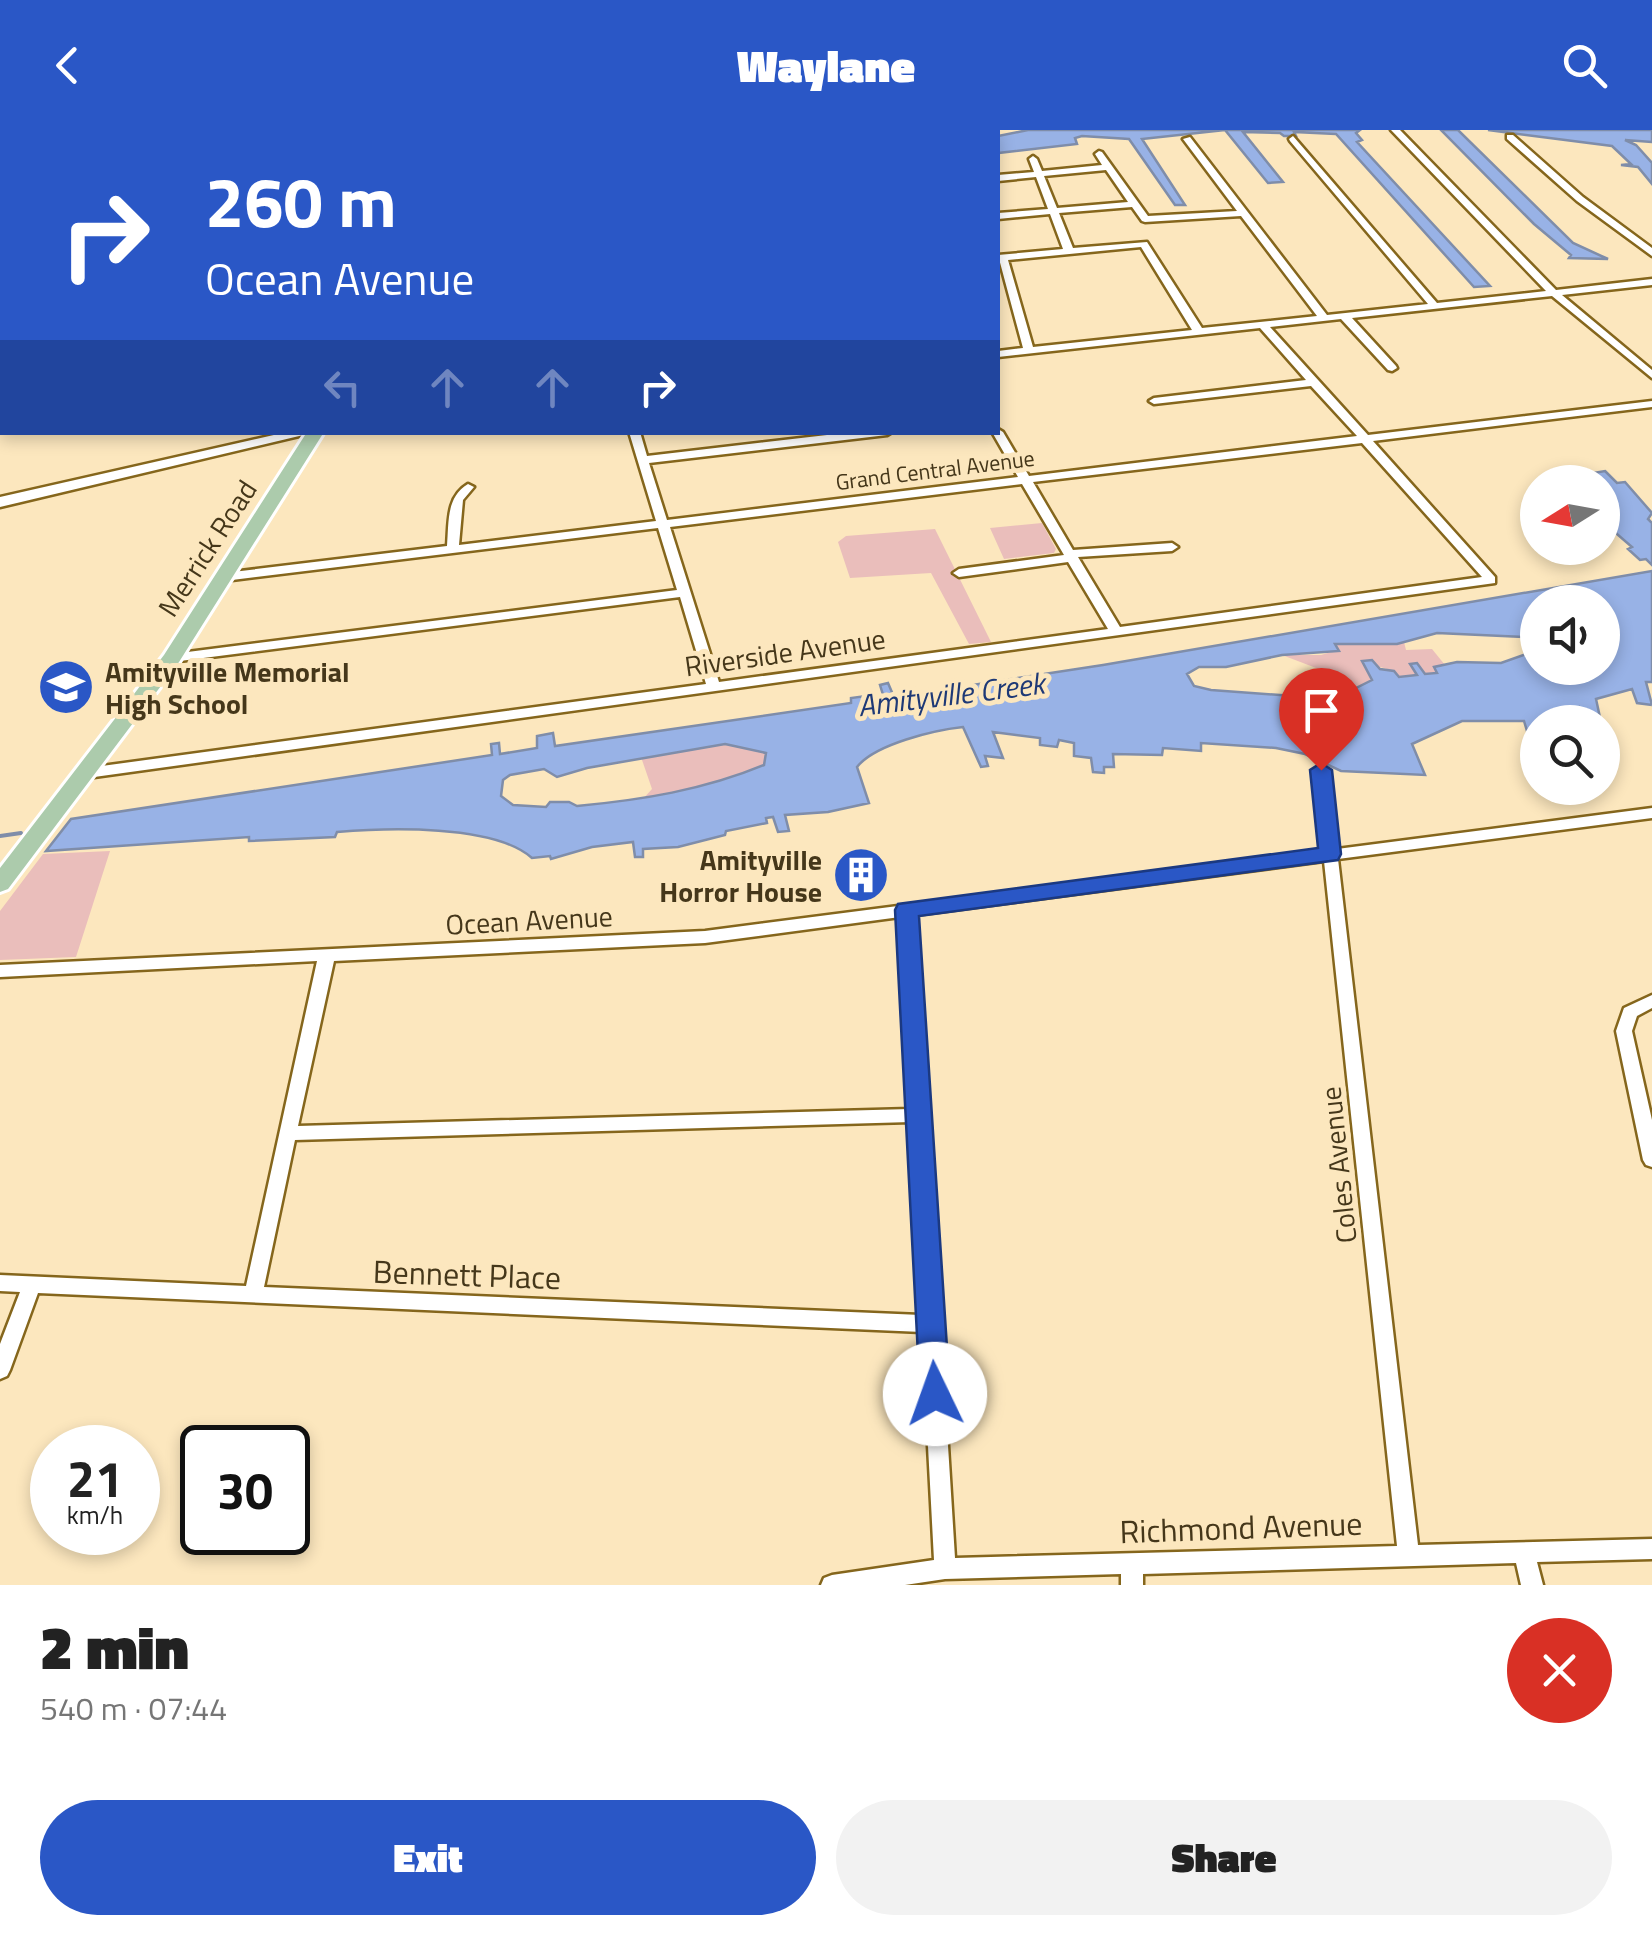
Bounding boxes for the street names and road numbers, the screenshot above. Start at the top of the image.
street label: Grand Central Avenue [834,441,1036,499]
street label: Merrick Road [147,471,267,625]
street label: Riverside Avenue [682,617,888,687]
street label: Ocean Avenue [444,894,614,946]
street label: Coles Avenue [1308,1085,1368,1245]
street label: Bennett Place [372,1247,562,1301]
street label: Richmond Avenue [1119,1499,1363,1555]

